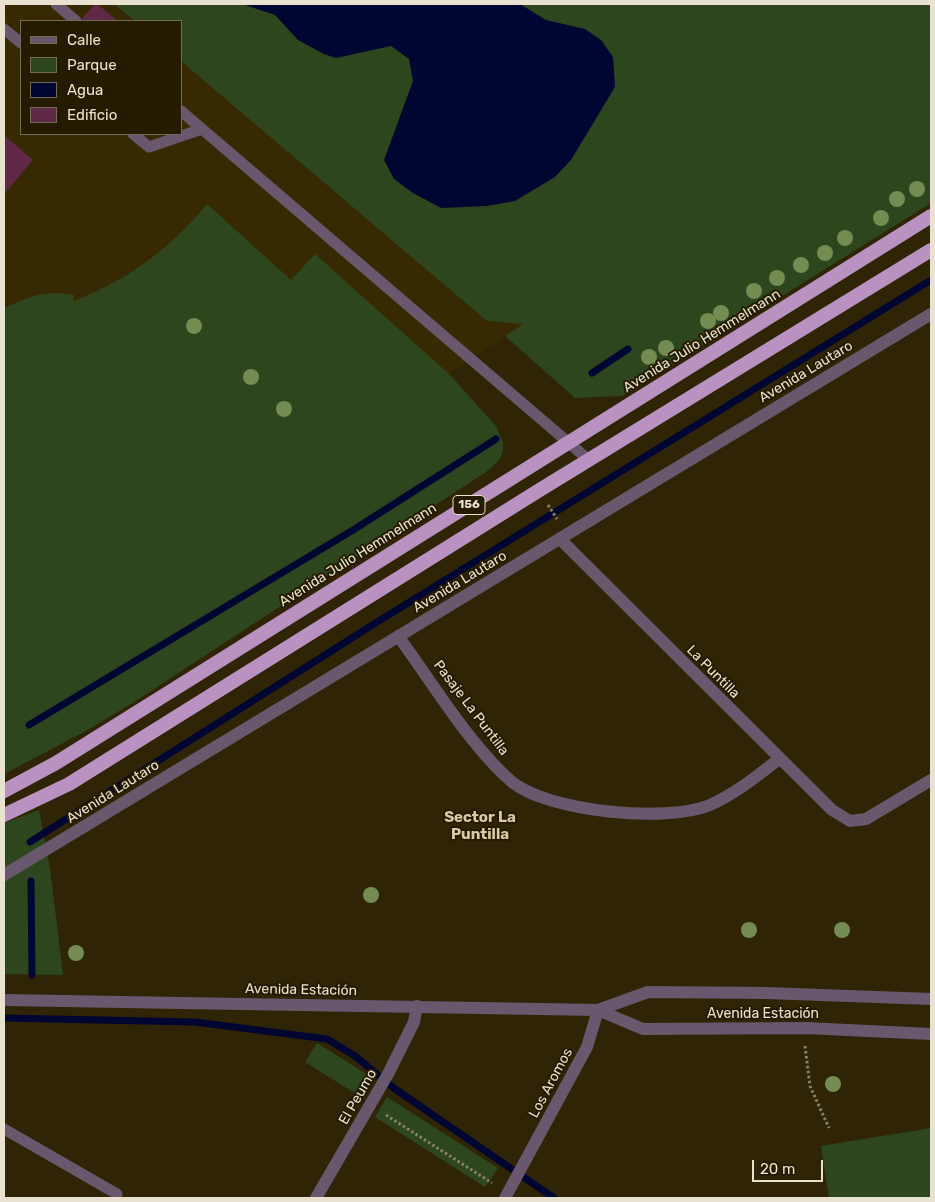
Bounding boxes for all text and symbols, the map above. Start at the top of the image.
legend [20,20,182,135]
text: Calle [67,31,101,49]
text: Parque [67,56,117,74]
text: Agua [67,81,103,99]
text: Edificio [67,106,117,124]
street label: Avenida Julio Hemmelmann [620,286,784,396]
street label: Avenida Lautaro [756,337,856,407]
road number: 156 [453,496,485,514]
street label: Avenida Julio Hemmelmann [276,500,440,610]
street label: Avenida Lautaro [410,547,510,617]
street label: La Puntilla [683,642,743,702]
street label: Pasaje La Puntilla [430,657,512,759]
street label: Avenida Lautaro [64,757,162,827]
district label: Sector La Puntilla [444,809,516,844]
street label: Avenida Estación [245,981,357,999]
street label: Avenida Estación [707,1006,819,1022]
street label: Los Aromos [526,1045,576,1121]
street label: El Peumo [335,1066,381,1128]
scale bar [755,1150,826,1182]
text: 20 m [760,1160,795,1178]

